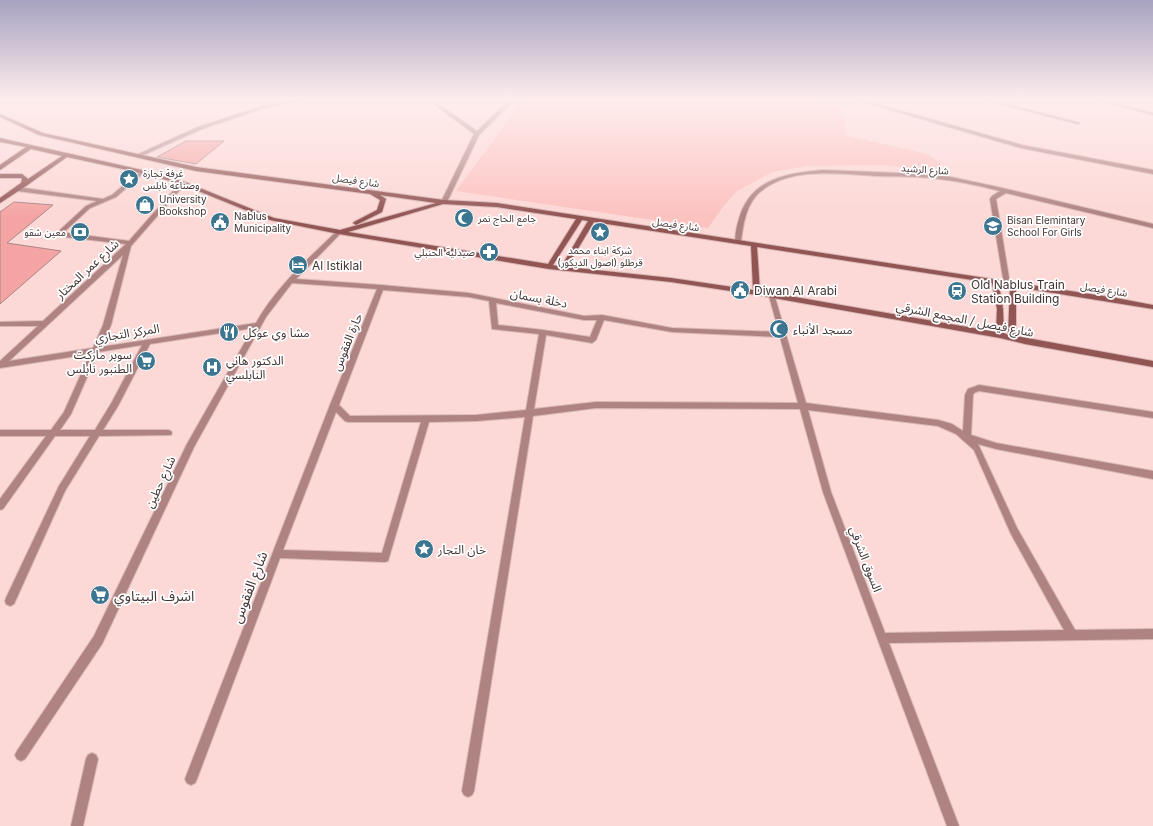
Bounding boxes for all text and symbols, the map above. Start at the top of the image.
street label: شارع الرشيد [901,161,949,179]
place label: غرفة تجارة وصناعة نابلس [143,167,200,192]
place icon: غرفة تجارة وصناعة نابلس [118,168,140,190]
street label: شارع فيصل [331,171,380,191]
place label: University Bookshop [159,193,207,217]
shop icon: University Bookshop [134,194,156,216]
mosque icon: جامع الحاج نمر [453,207,475,229]
place label: Nablus Municipality [234,210,292,234]
public building icon: Nablus Municipality [209,211,231,233]
place label: جامع الحاج نمر [477,212,536,226]
place label: Bisan Elemintary School For Girls [1007,214,1086,238]
street label: شارع فيصل [651,215,700,235]
school or university icon: Bisan Elemintary School For Girls [982,215,1004,237]
bank icon: معين شقو [69,221,91,243]
place icon: شركة ابناء محمد قرطلو (اصول الديكور) [589,221,611,243]
place label: معين شقو [24,226,66,239]
street label: شارع عمر المختار [52,236,123,304]
pharmacy icon: صيدلية الحنبلي [478,241,500,263]
place label: شركة ابناء محمد قرطلو (اصول الديكور) [557,244,643,269]
place label: صيدلية الحنبلي [414,246,475,260]
hotel icon: Al Istiklal [287,254,309,276]
place label: Al Istiklal [312,258,362,273]
place label: Old Nablus Train Station Building [971,277,1065,306]
public building icon: Diwan Al Arabi [729,279,751,301]
street label: شارع فيصل [1079,279,1128,301]
station icon: Old Nablus Train Station Building [946,280,968,302]
place label: Diwan Al Arabi [754,283,837,298]
street label: دخلة بسمان [509,285,569,311]
street label: شارع فيصل / المجمع الشرقي [894,298,1035,342]
street label: حارة الفقوس [329,311,365,373]
mosque icon: مسجد الأنباء [768,318,790,340]
street label: المركز التجاري [94,320,161,348]
restaurant icon: مشا وي عوكل [218,321,240,343]
place label: مسجد الأنباء [793,322,853,337]
place label: مشا وي عوكل [243,325,310,342]
place label: سوبر ماركت الطنبور نابلس [67,347,132,376]
supermarket icon: سوبر ماركت الطنبور نابلس [135,350,157,372]
place label: الدكتور هاني النابلسي [226,353,284,384]
hospital icon: الدكتور هاني النابلسي [201,356,223,378]
street label: شارع حطين [141,454,180,511]
street label: السوق الشرقي [844,524,885,595]
place icon: خان التجار [413,538,435,560]
place label: خان التجار [437,542,486,557]
street label: شارع الفقوس [228,549,273,626]
supermarket icon: اشرف البيتاوي [89,584,111,606]
place label: اشرف البيتاوي [114,587,194,607]

